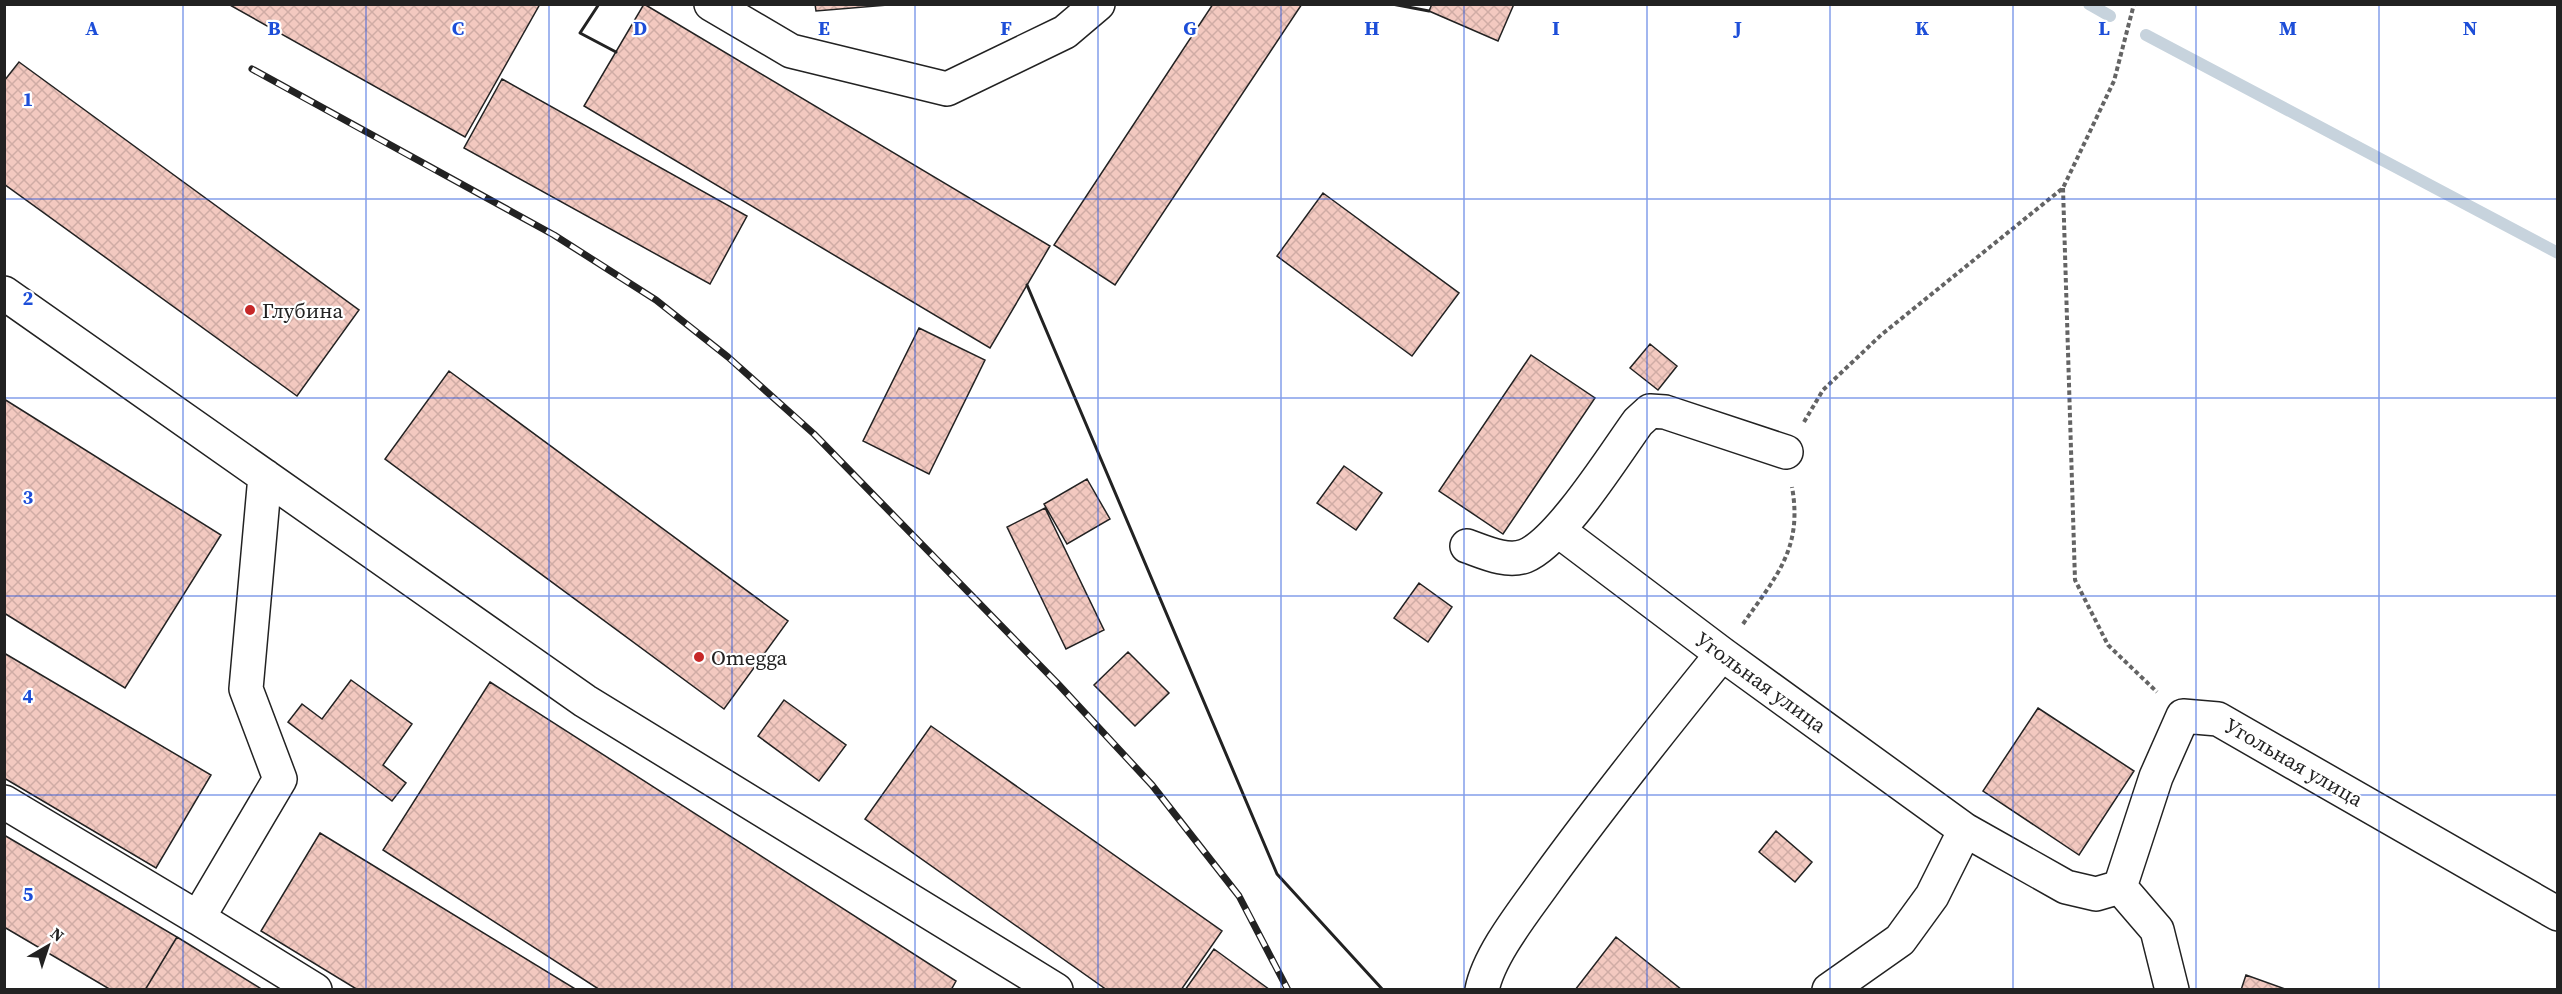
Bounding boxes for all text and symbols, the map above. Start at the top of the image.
text: A [85,14,99,42]
text: B [267,14,281,42]
text: C [452,14,464,42]
text: D [633,14,647,42]
text: E [818,14,830,42]
text: F [1000,14,1012,42]
text: G [1183,14,1197,42]
text: H [1364,14,1380,42]
text: I [1552,14,1560,42]
text: J [1732,14,1742,42]
text: K [1915,14,1929,42]
text: L [2098,14,2110,42]
text: M [2279,14,2297,42]
text: N [2463,14,2477,42]
text: 1 [23,85,33,113]
text: 2 [23,284,34,312]
place label: Глубина [262,296,344,325]
marker: Глубина [243,303,257,317]
text: 3 [23,483,34,511]
street label: Угольная улица [1690,625,1833,740]
place label: Omegga [711,643,788,672]
marker: Omegga [692,650,706,664]
text: 4 [23,682,34,710]
street label: Угольная улица [2220,711,2369,814]
text: 5 [23,880,34,908]
north arrow [18,916,78,976]
text: N [46,922,69,947]

